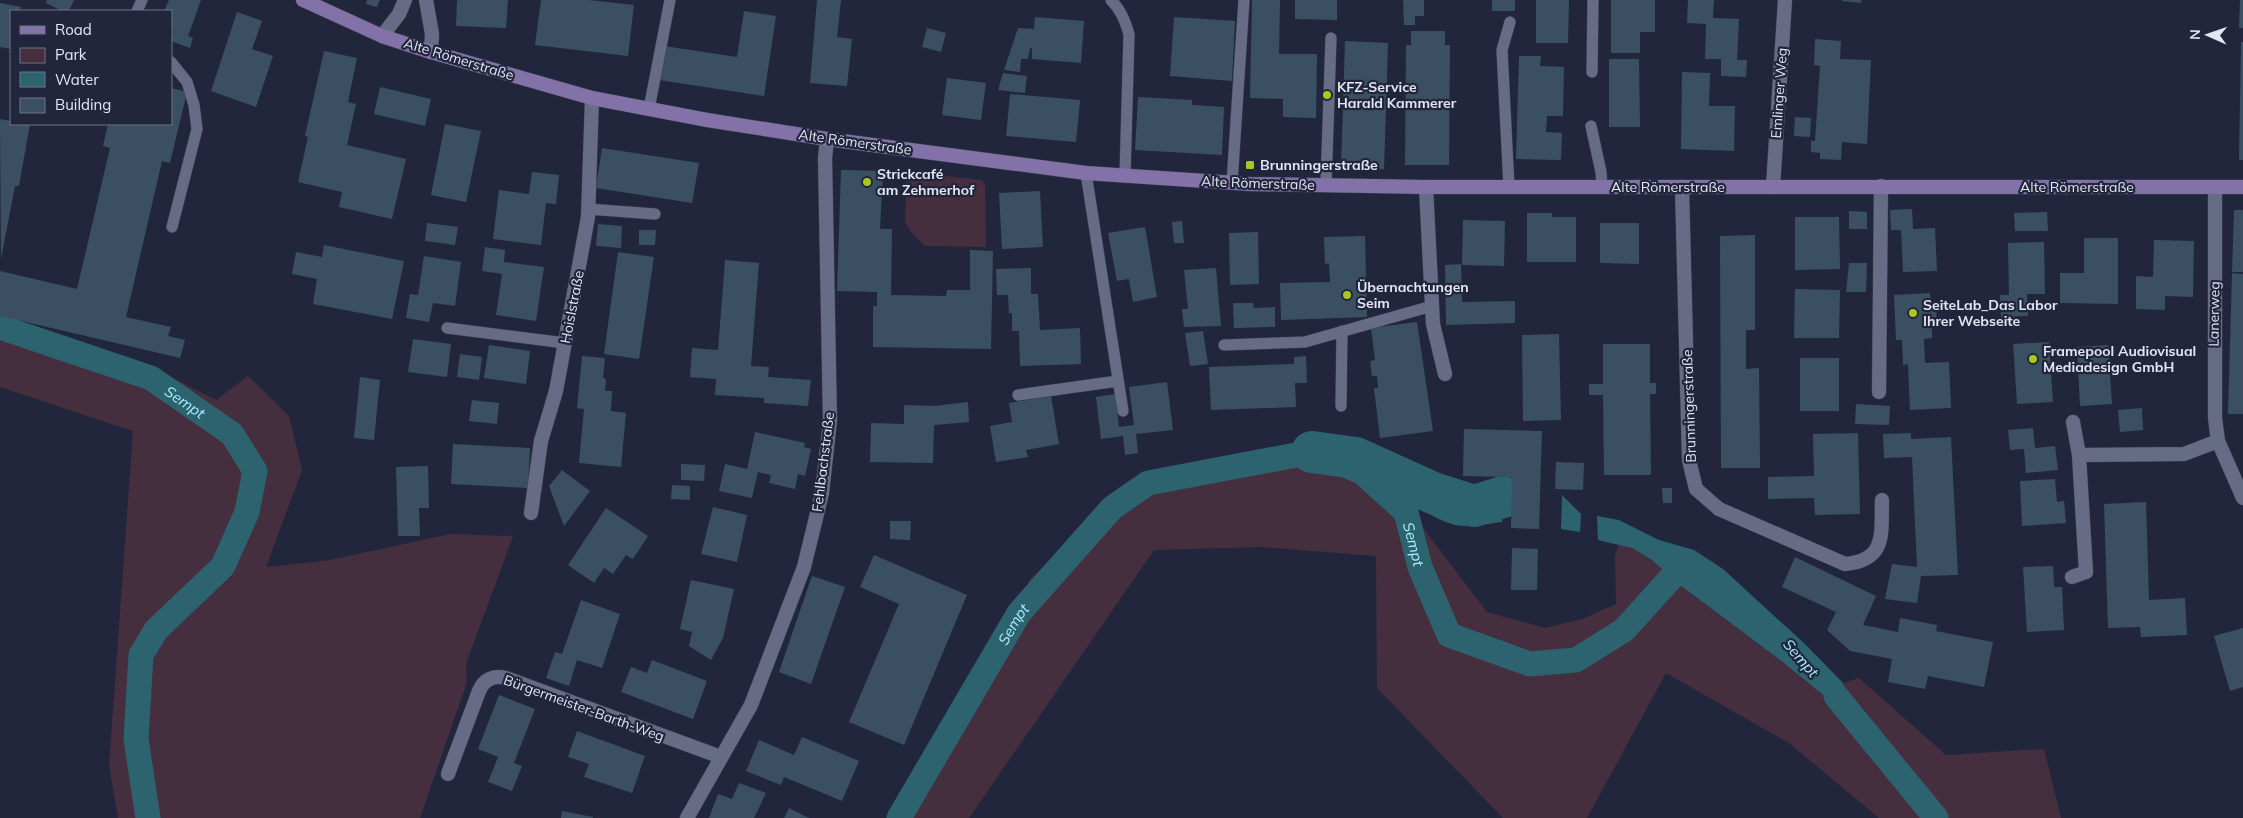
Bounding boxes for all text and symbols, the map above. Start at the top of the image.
legend [10,10,172,125]
north arrow [2183,10,2233,60]
text: Road [55,20,92,39]
text: N [2186,29,2204,40]
street label: Alte Römerstraße [402,34,516,84]
text: Park [55,45,87,64]
street label: Emlinger Weg [1767,47,1791,139]
text: Water [55,70,99,89]
place label: KFZ-Service Harald Kammerer [1337,78,1457,112]
marker: KFZ-Service Harald Kammerer [1321,89,1333,101]
text: Building [55,95,111,114]
street label: Alte Römerstraße [797,125,913,159]
place label: Brunningerstraße [1260,156,1378,174]
marker: Brunningerstraße [1244,159,1256,171]
place label: Strickcafé am Zehmerhof [877,165,975,199]
street label: Alte Römerstraße [1201,172,1315,194]
marker: Strickcafé am Zehmerhof [861,176,873,188]
street label: Alte Römerstraße [1611,178,1725,196]
street label: Alte Römerstraße [2020,178,2134,196]
street label: Hoislstraße [556,269,588,345]
place label: Übernachtungen Seim [1357,278,1469,312]
street label: Lanerweg [2204,281,2224,347]
marker: Übernachtungen Seim [1341,289,1353,301]
place label: SeiteLab_Das Labor Ihrer Webseite [1923,296,2058,330]
marker: SeiteLab_Das Labor Ihrer Webseite [1907,307,1919,319]
place label: Framepool Audiovisual Mediadesign GmbH [2043,342,2196,376]
street label: Brunningerstraße [1678,349,1700,463]
marker: Framepool Audiovisual Mediadesign GmbH [2027,353,2039,365]
water label: Sempt [161,381,210,423]
street label: Fehlbachstraße [808,411,838,513]
water label: Sempt [1399,520,1429,569]
water label: Sempt [993,599,1033,648]
water label: Sempt [1779,635,1823,682]
street label: Bürgermeister-Barth-Weg [501,671,667,745]

